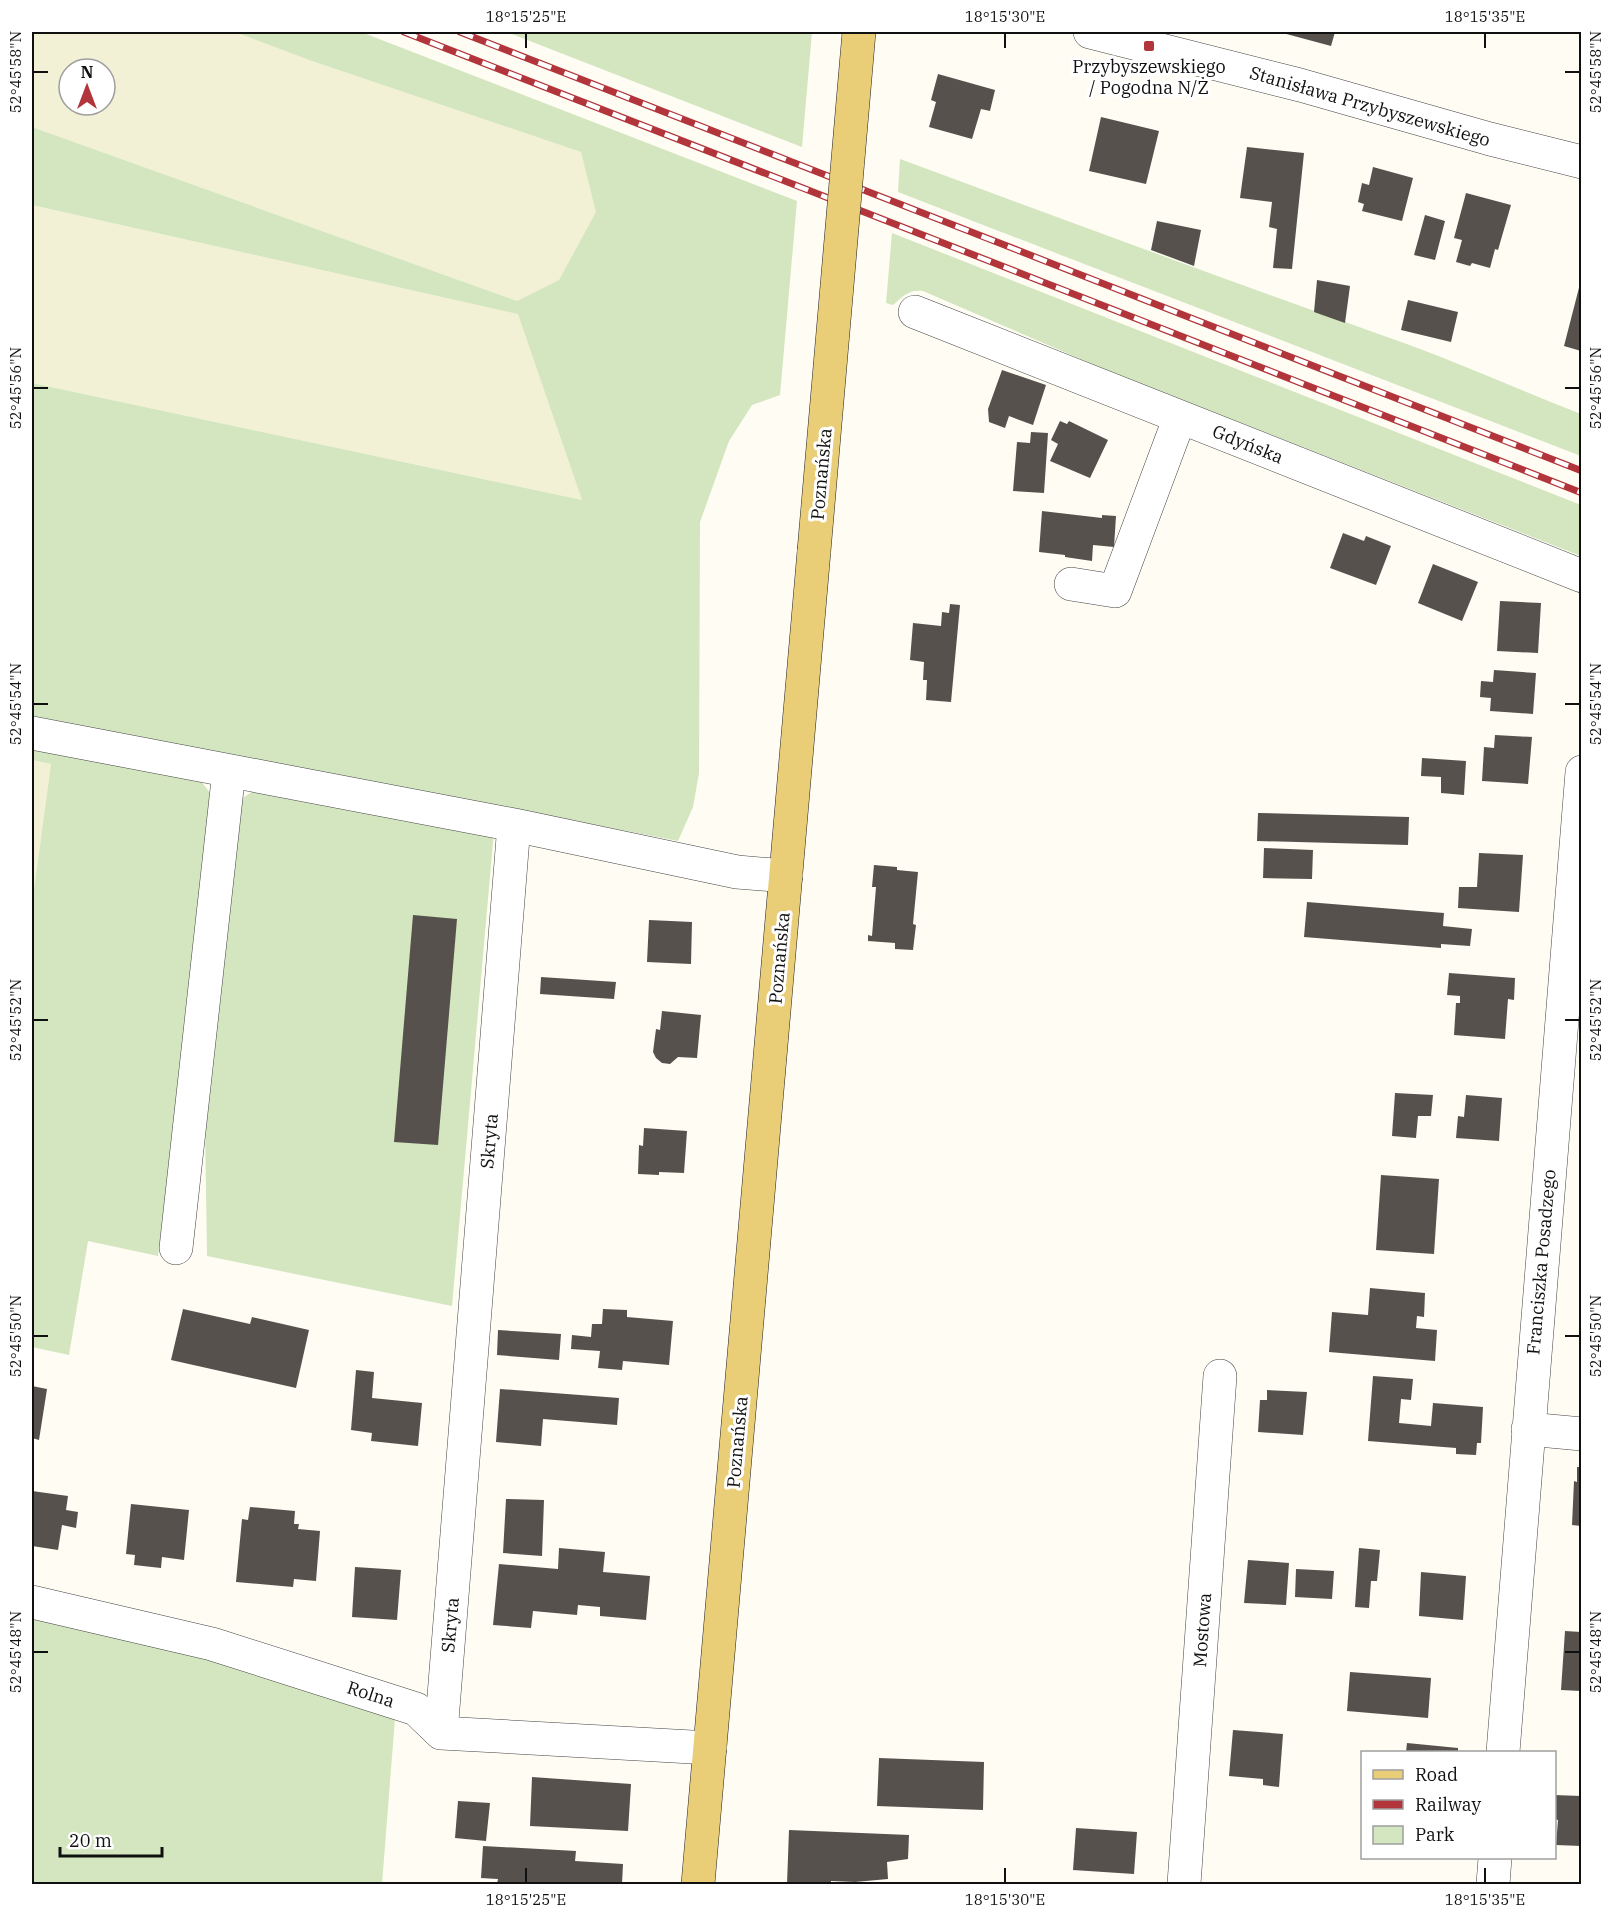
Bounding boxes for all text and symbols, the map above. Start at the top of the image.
text: 18°15'25"E [486,7,566,26]
text: 18°15'30"E [965,7,1045,26]
text: 18°15'35"E [1445,7,1525,26]
text: 52°45'58"N [6,31,25,113]
text: 52°45'58"N [1586,31,1605,113]
marker: Przybyszewskiego / Pogodna N/Ż [1142,39,1156,53]
place label: Przybyszewskiego / Pogodna N/Ż [1072,55,1226,99]
north arrow [57,57,117,117]
street label: Stanisława Przybyszewskiego [1247,61,1493,151]
text: N [81,62,93,82]
text: 52°45'56"N [6,347,25,429]
text: 52°45'56"N [1586,347,1605,429]
street label: Gdyńska [1209,419,1287,469]
street label: Poznańska [806,427,836,521]
text: 52°45'54"N [6,663,25,745]
text: 52°45'54"N [1586,663,1605,745]
street label: Poznańska [764,911,794,1005]
text: 52°45'52"N [6,979,25,1061]
text: 52°45'52"N [1586,979,1605,1061]
street label: Skryta [475,1112,503,1170]
street label: Franciszka Posadzego [1521,1168,1561,1356]
text: 52°45'50"N [6,1295,25,1377]
text: 52°45'50"N [1586,1295,1605,1377]
street label: Poznańska [722,1395,752,1489]
street label: Mostowa [1188,1592,1216,1668]
street label: Skryta [436,1596,464,1654]
text: 52°45'48"N [6,1611,25,1693]
text: 52°45'48"N [1586,1611,1605,1693]
street label: Rolna [344,1676,398,1713]
legend [1361,1751,1556,1859]
text: Road [1415,1763,1458,1786]
text: Railway [1415,1793,1481,1816]
scale bar [60,1820,162,1858]
text: Park [1415,1823,1455,1846]
text: 20 m [69,1829,112,1852]
text: 18°15'25"E [486,1890,566,1909]
text: 18°15'30"E [965,1890,1045,1909]
text: 18°15'35"E [1445,1890,1525,1909]

